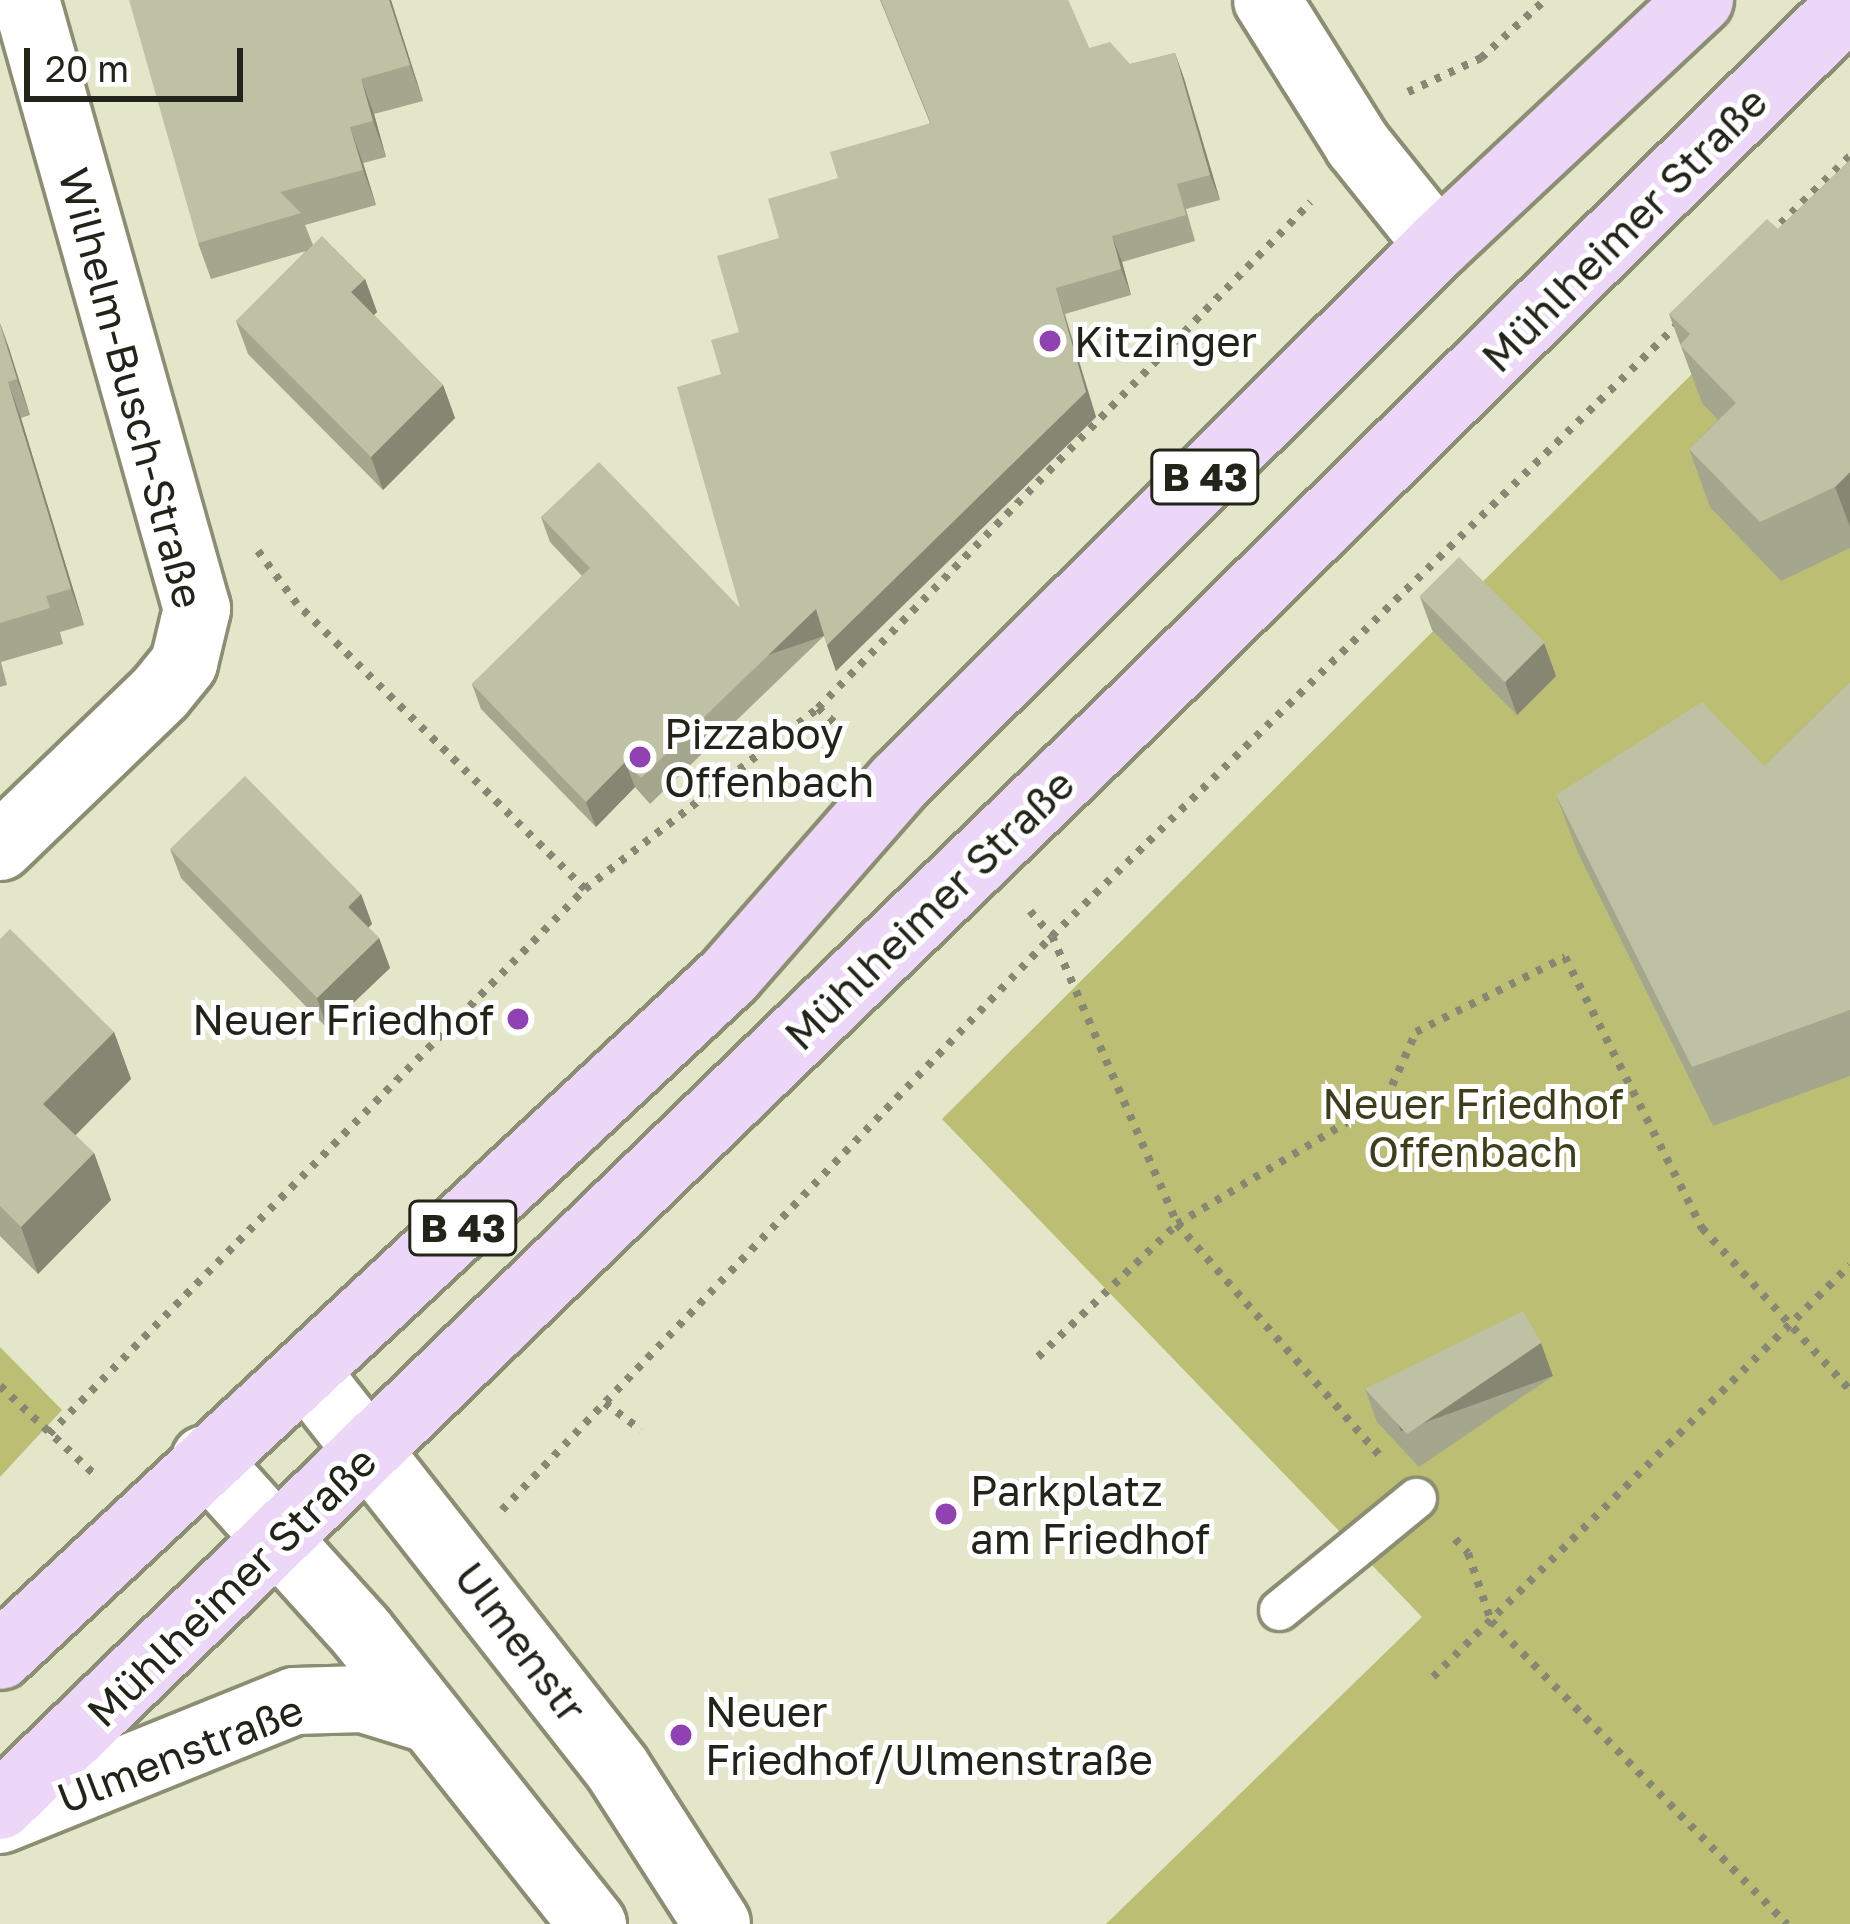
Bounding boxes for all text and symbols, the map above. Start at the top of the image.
scale bar [30,24,249,98]
text: 20 m [45,47,129,90]
street label: Mühlheimer Straße [1471,76,1777,382]
street label: Wilhelm-Busch-Straße [49,162,215,614]
place label: Kitzinger [1074,316,1257,366]
marker: Kitzinger [1037,328,1063,354]
road number: B 43 [1148,444,1262,510]
place label: Pizzaboy Offenbach [664,708,874,807]
marker: Pizzaboy Offenbach [627,744,653,770]
street label: Mühlheimer Straße [774,758,1084,1060]
place label: Neuer Friedhof [192,994,494,1044]
marker: Neuer Friedhof [505,1006,531,1032]
park label: Neuer Friedhof Offenbach [1322,1078,1624,1176]
road number: B 43 [406,1195,520,1261]
street label: Mühlheimer Straße [76,1435,386,1737]
place label: Parkplatz am Friedhof [970,1465,1210,1564]
marker: Parkplatz am Friedhof [933,1501,959,1527]
street label: Ulmenstr [445,1552,597,1732]
street label: Ulmenstraße [50,1683,310,1823]
place label: Neuer Friedhof/Ulmenstraße [705,1686,1153,1784]
marker: Neuer Friedhof/Ulmenstraße [668,1722,694,1748]

